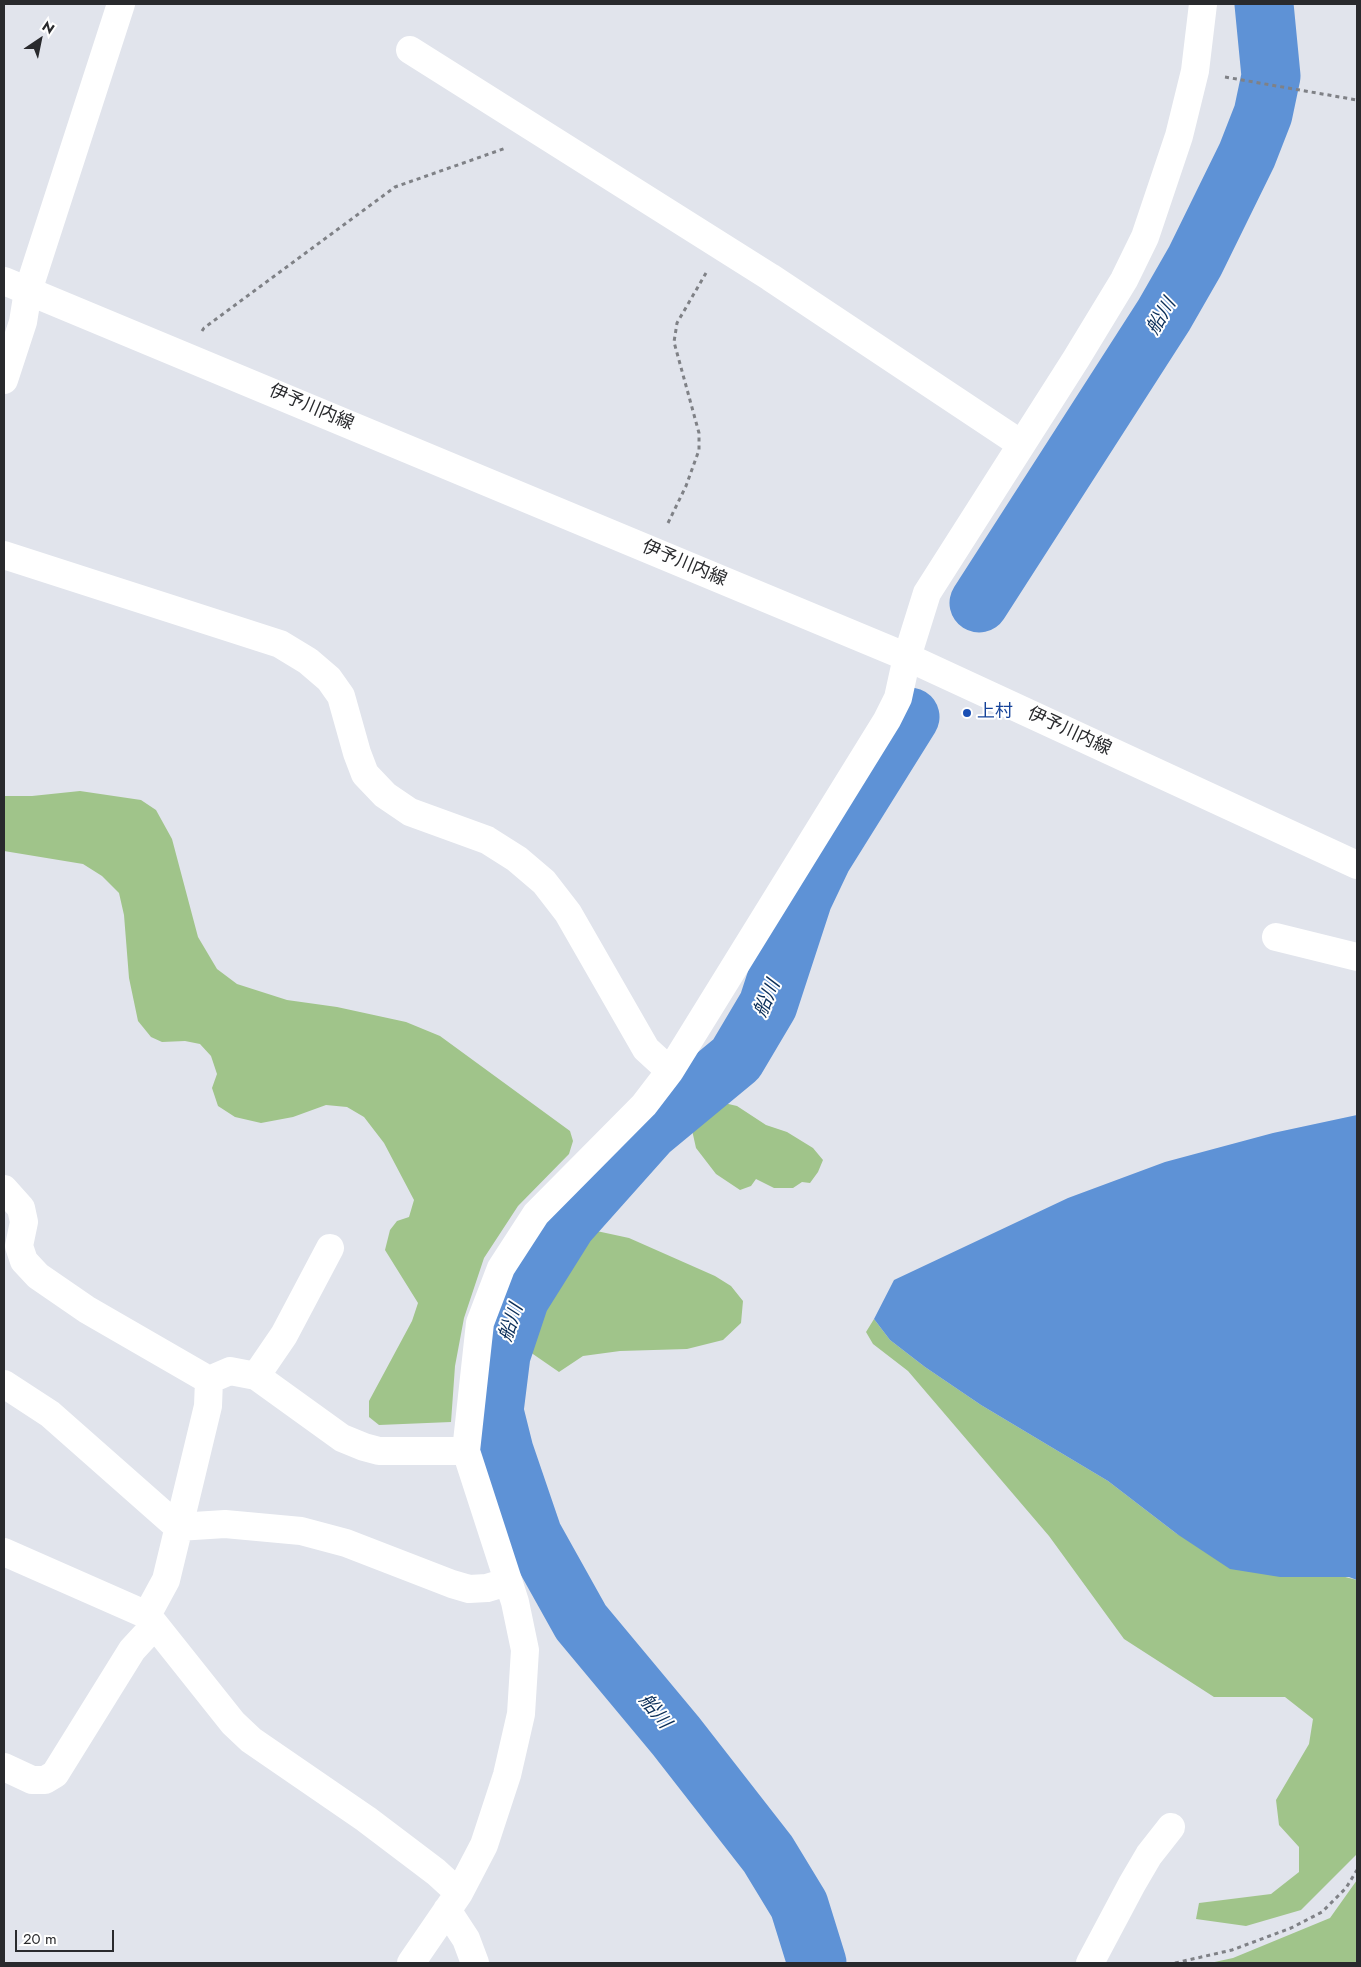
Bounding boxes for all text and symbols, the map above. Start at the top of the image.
north arrow [15,15,65,65]
text: N [38,16,59,39]
water label: 船川 [1142,295,1182,339]
street label: 伊予川内線 [265,380,357,436]
street label: 伊予川内線 [638,536,730,592]
place label: 上村 [977,702,1013,724]
street label: 伊予川内線 [1024,703,1114,761]
marker: 上村 [961,707,973,719]
water label: 船川 [750,977,786,1021]
water label: 船川 [495,1301,529,1345]
water label: 船川 [633,1690,675,1734]
scale bar [18,1920,116,1952]
text: 20 m [23,1928,57,1950]

